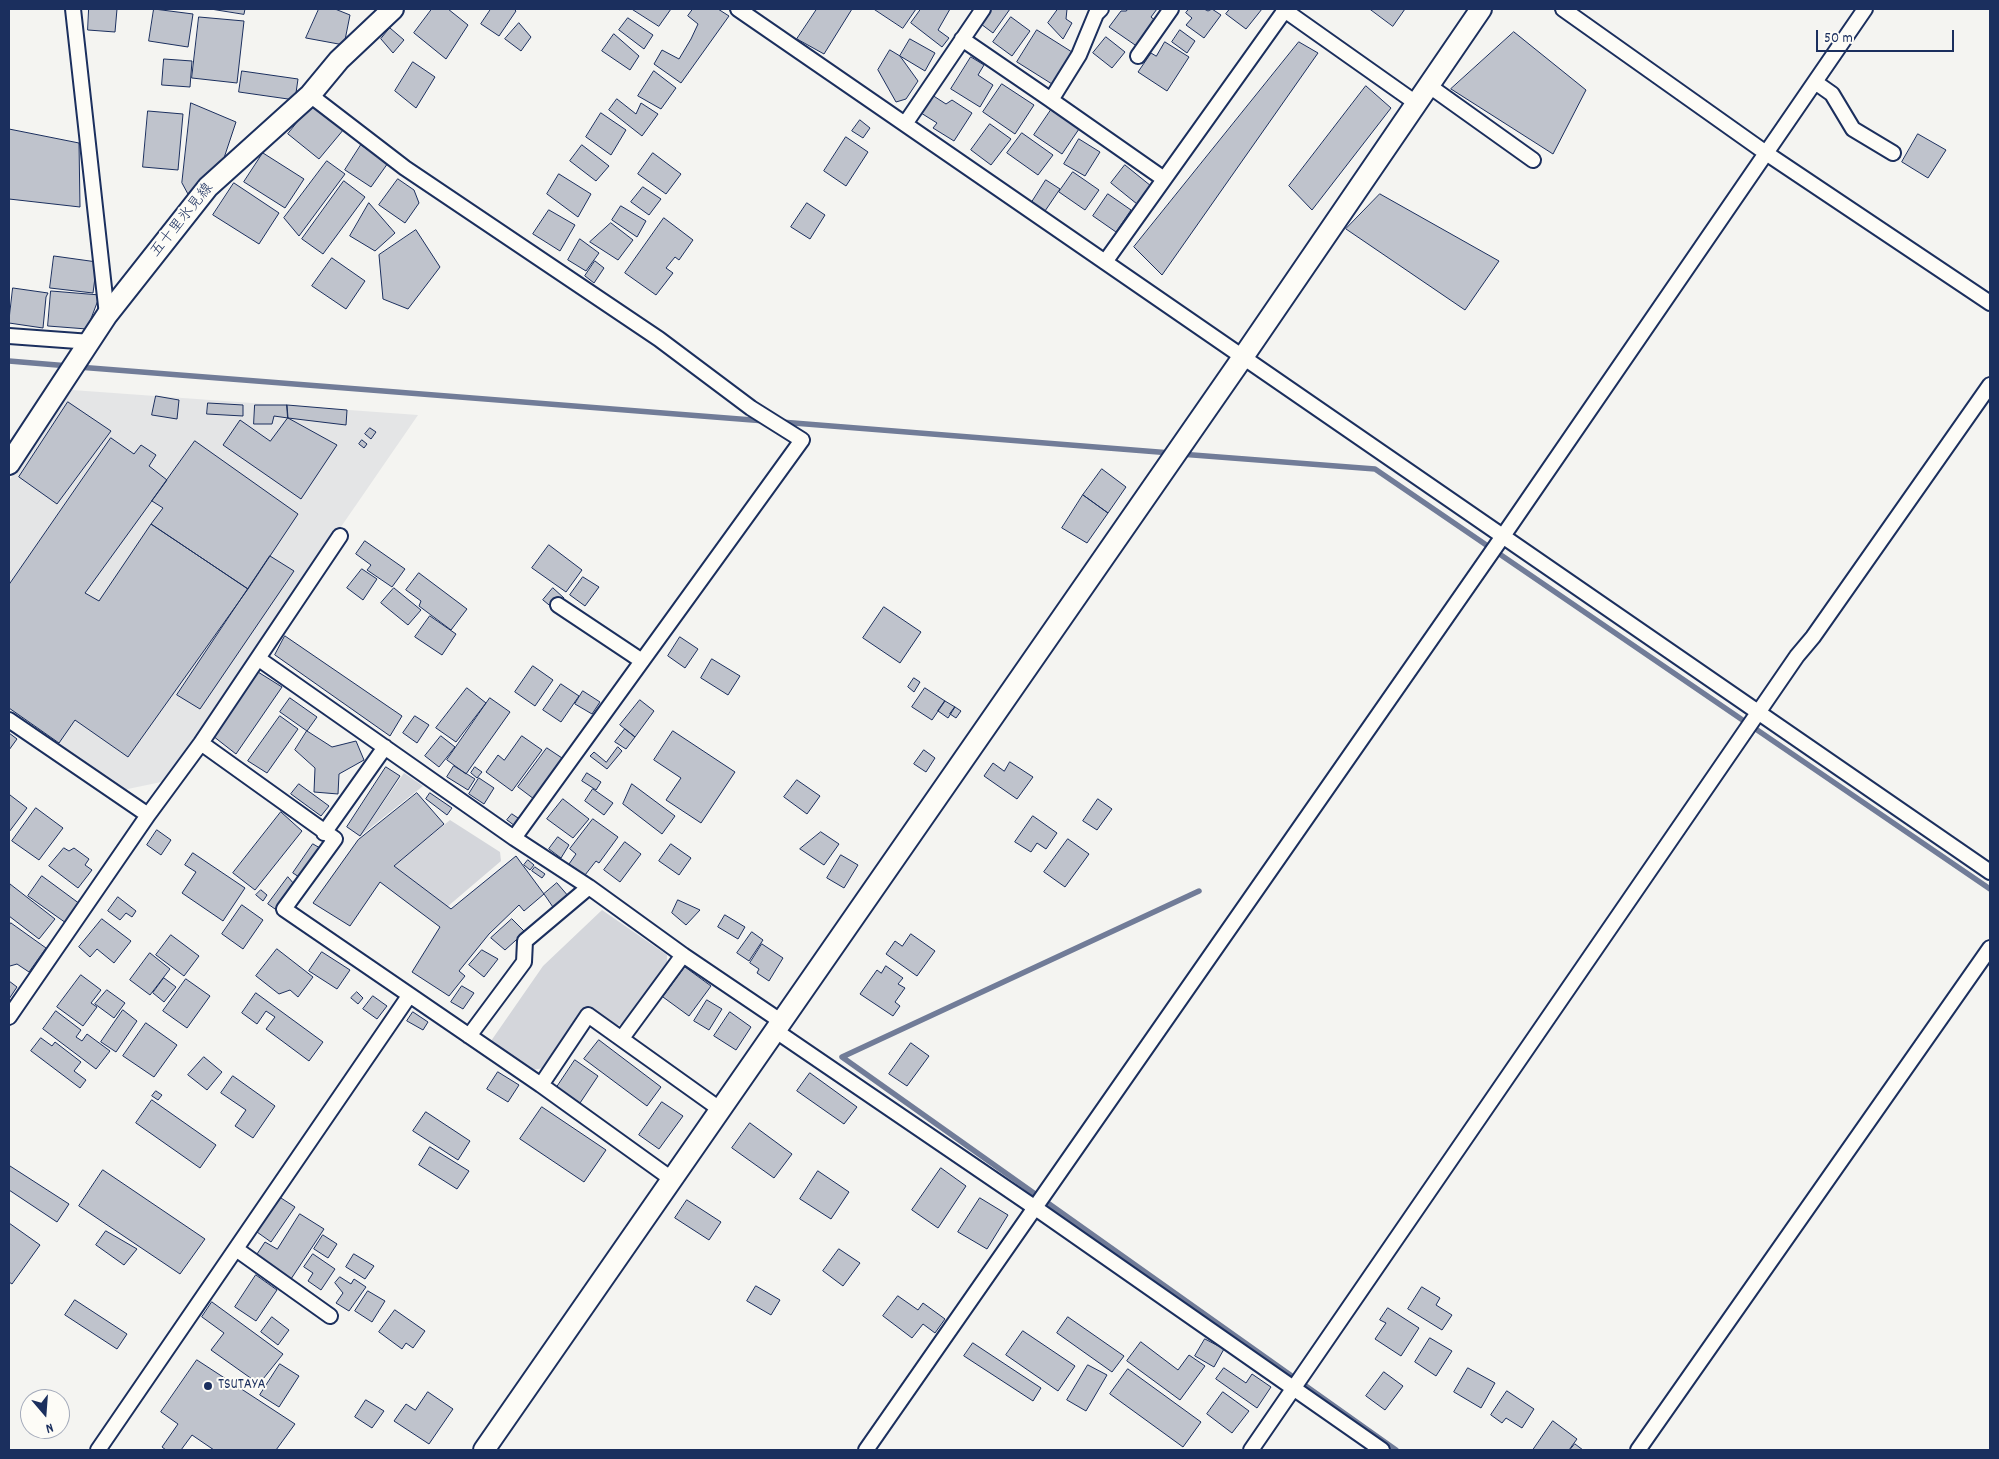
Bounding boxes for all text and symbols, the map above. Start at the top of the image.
scale bar [1819,20,1956,52]
text: 50 m [1824,28,1853,50]
street label: 五十里氷見線 [148,180,218,262]
place label: TSUTAYA [218,1377,266,1395]
marker: TSUTAYA [202,1380,214,1392]
north arrow [20,1389,70,1439]
text: N [43,1417,56,1438]

